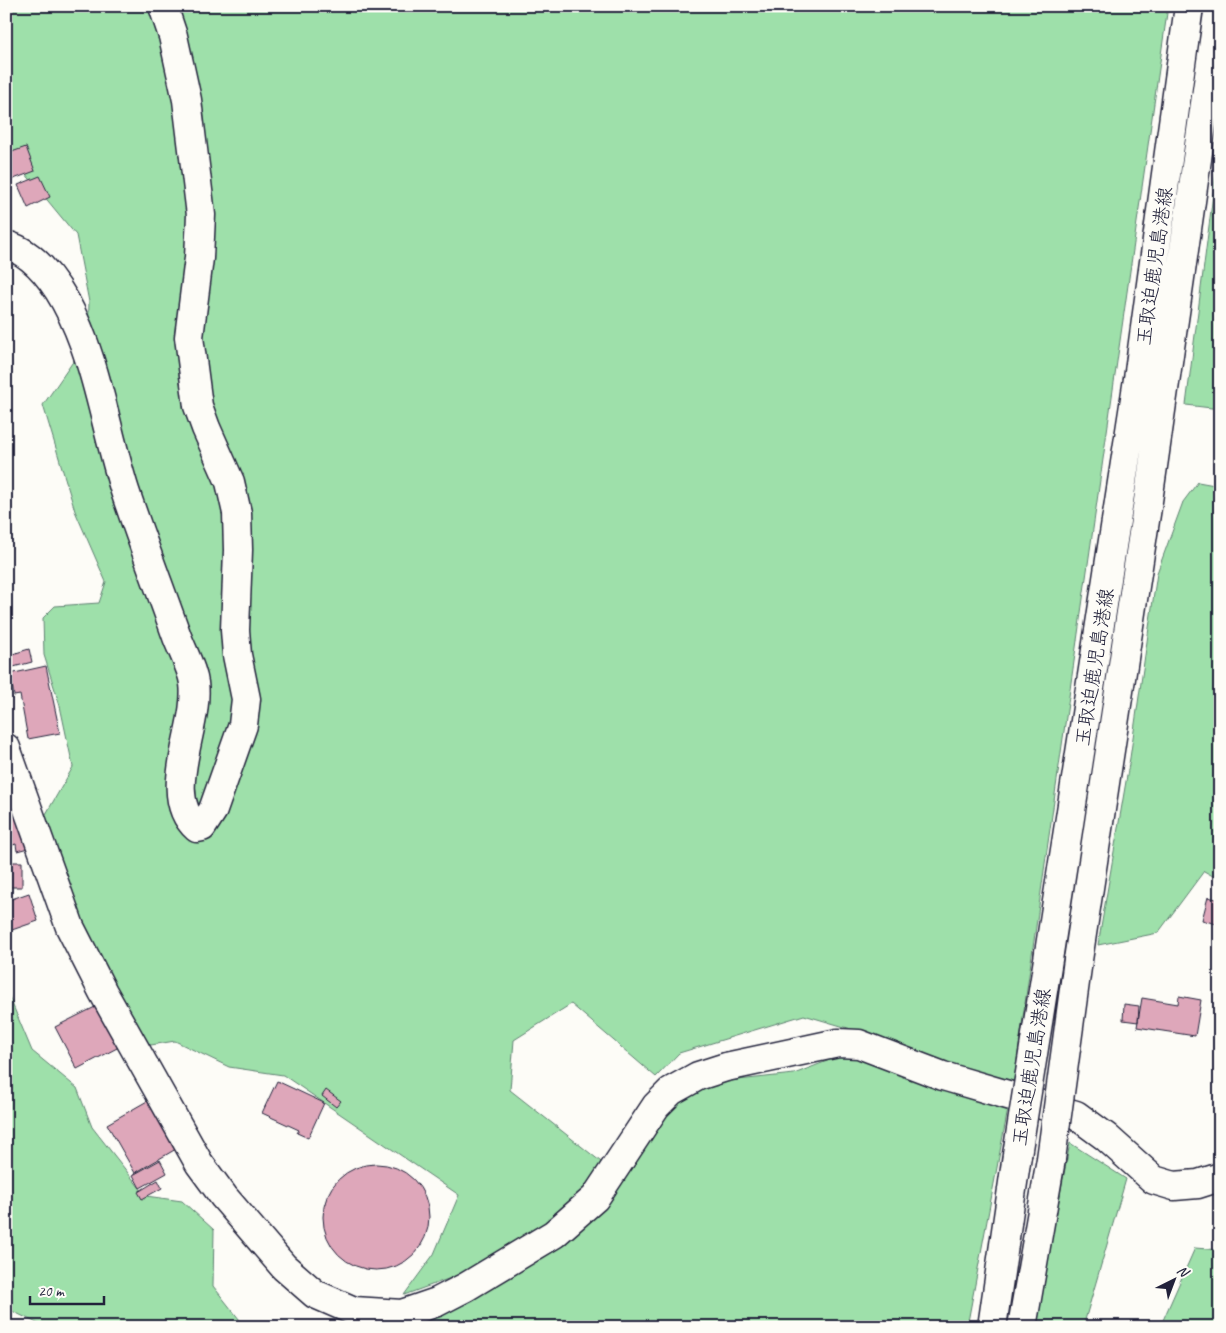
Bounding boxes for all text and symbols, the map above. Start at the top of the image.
street label: 玉取迫鹿児島港線 [1131,185,1178,347]
street label: 玉取迫鹿児島港線 [1070,586,1119,748]
street label: 玉取迫鹿児島港線 [1007,986,1056,1148]
north arrow [1148,1256,1198,1306]
text: N [1173,1261,1193,1281]
scale bar [30,1273,104,1305]
text: 20 m [38,1282,65,1301]

